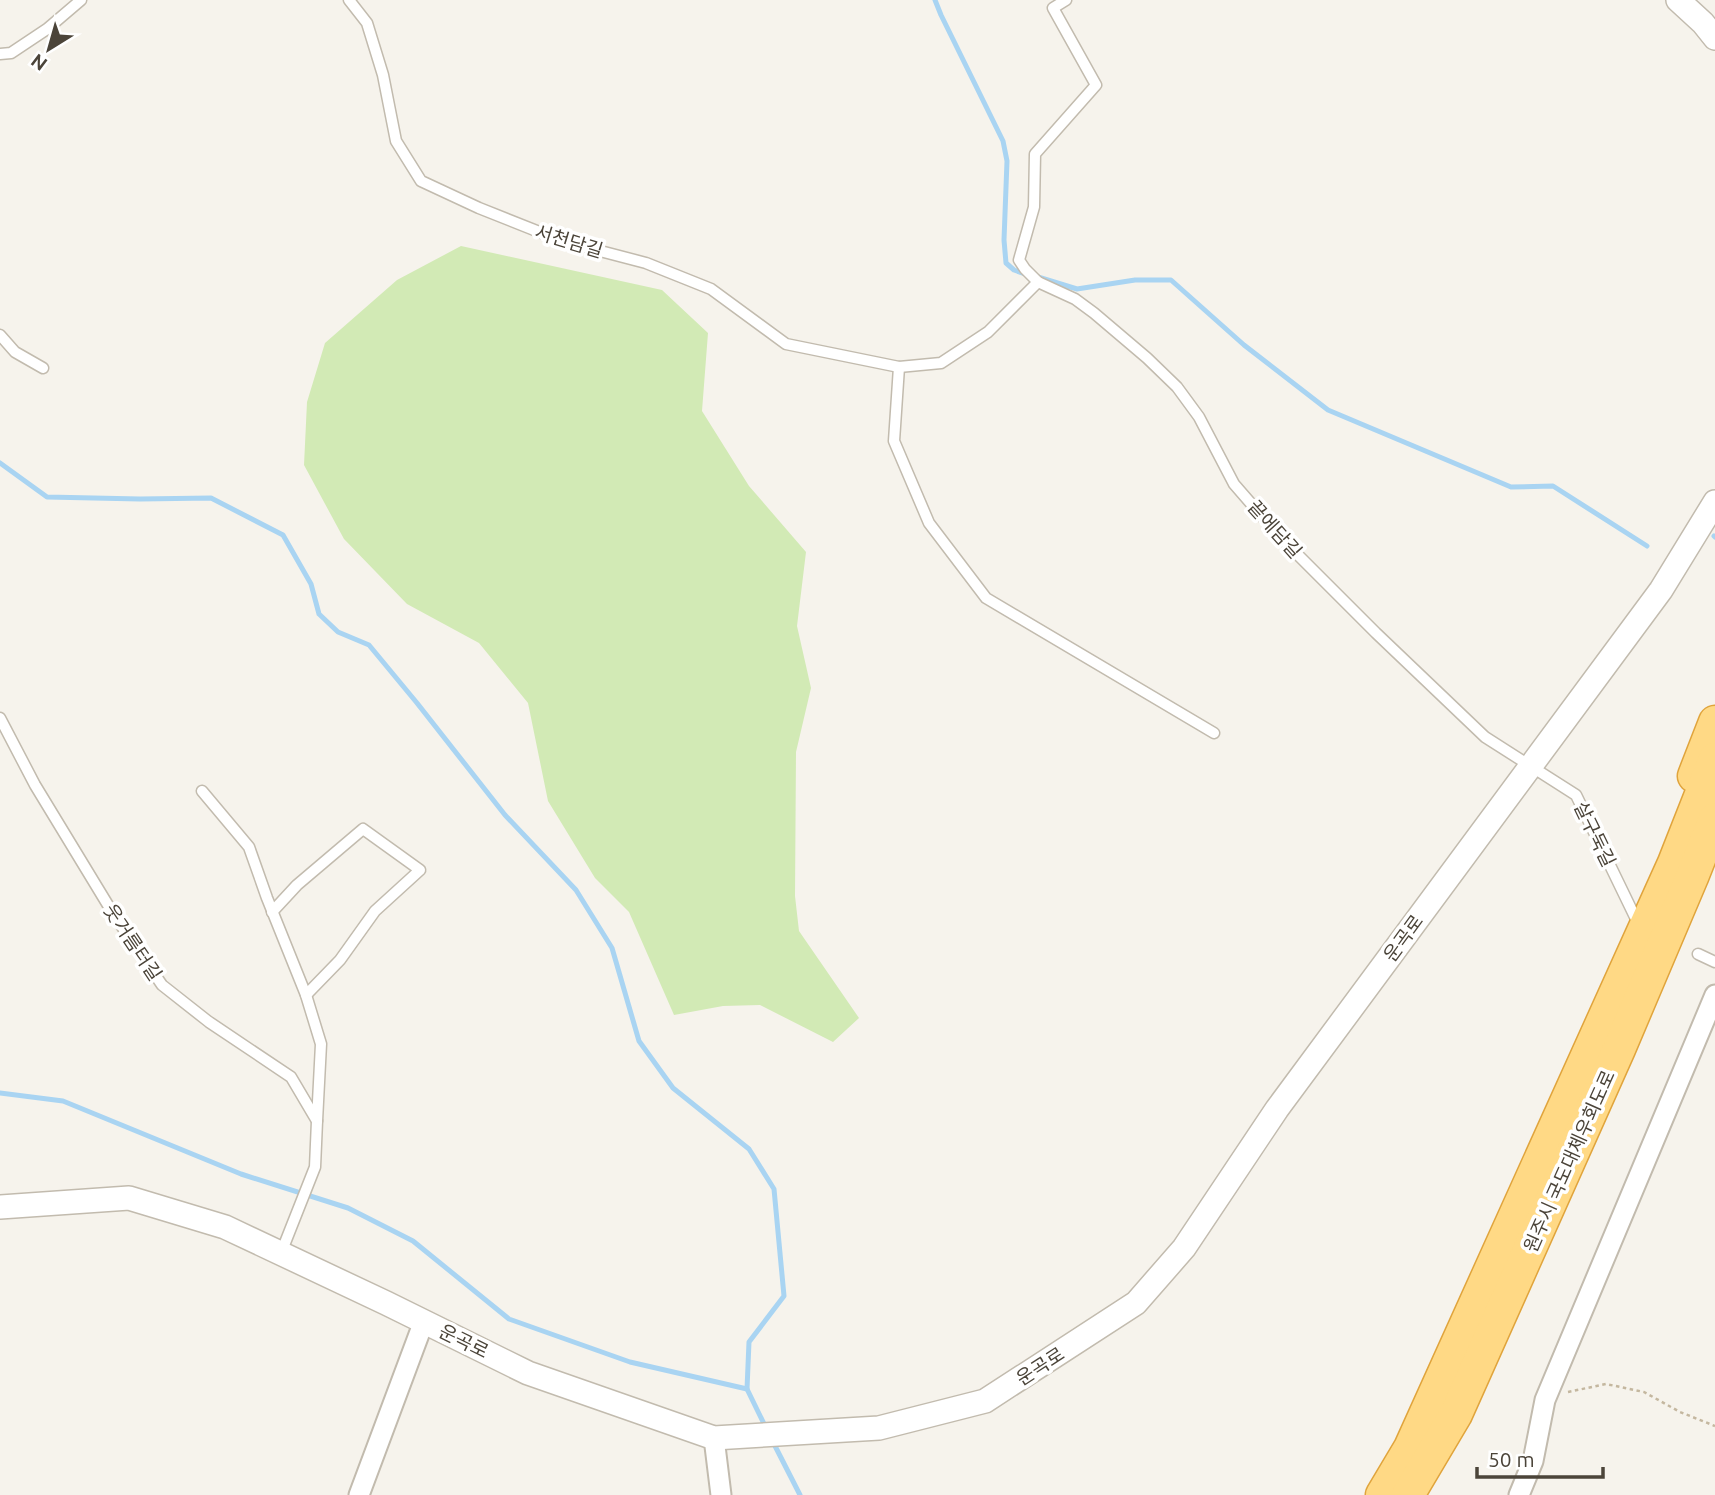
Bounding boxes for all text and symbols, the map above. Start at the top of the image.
north arrow [14,14,84,84]
text: N [26,50,51,76]
street label: 서천담길 [532,220,606,262]
street label: 끝에담길 [1243,496,1307,562]
street label: 살구둑길 [1570,798,1620,870]
street label: 웃거름터길 [99,900,167,984]
street label: 운곡로 [1379,910,1427,966]
street label: 원주시 국도대체우회도로 [1519,1067,1619,1255]
street label: 운곡로 [436,1320,492,1362]
street label: 운곡로 [1012,1342,1068,1390]
scale bar [1477,1436,1603,1480]
text: 50 m [1488,1447,1535,1471]

